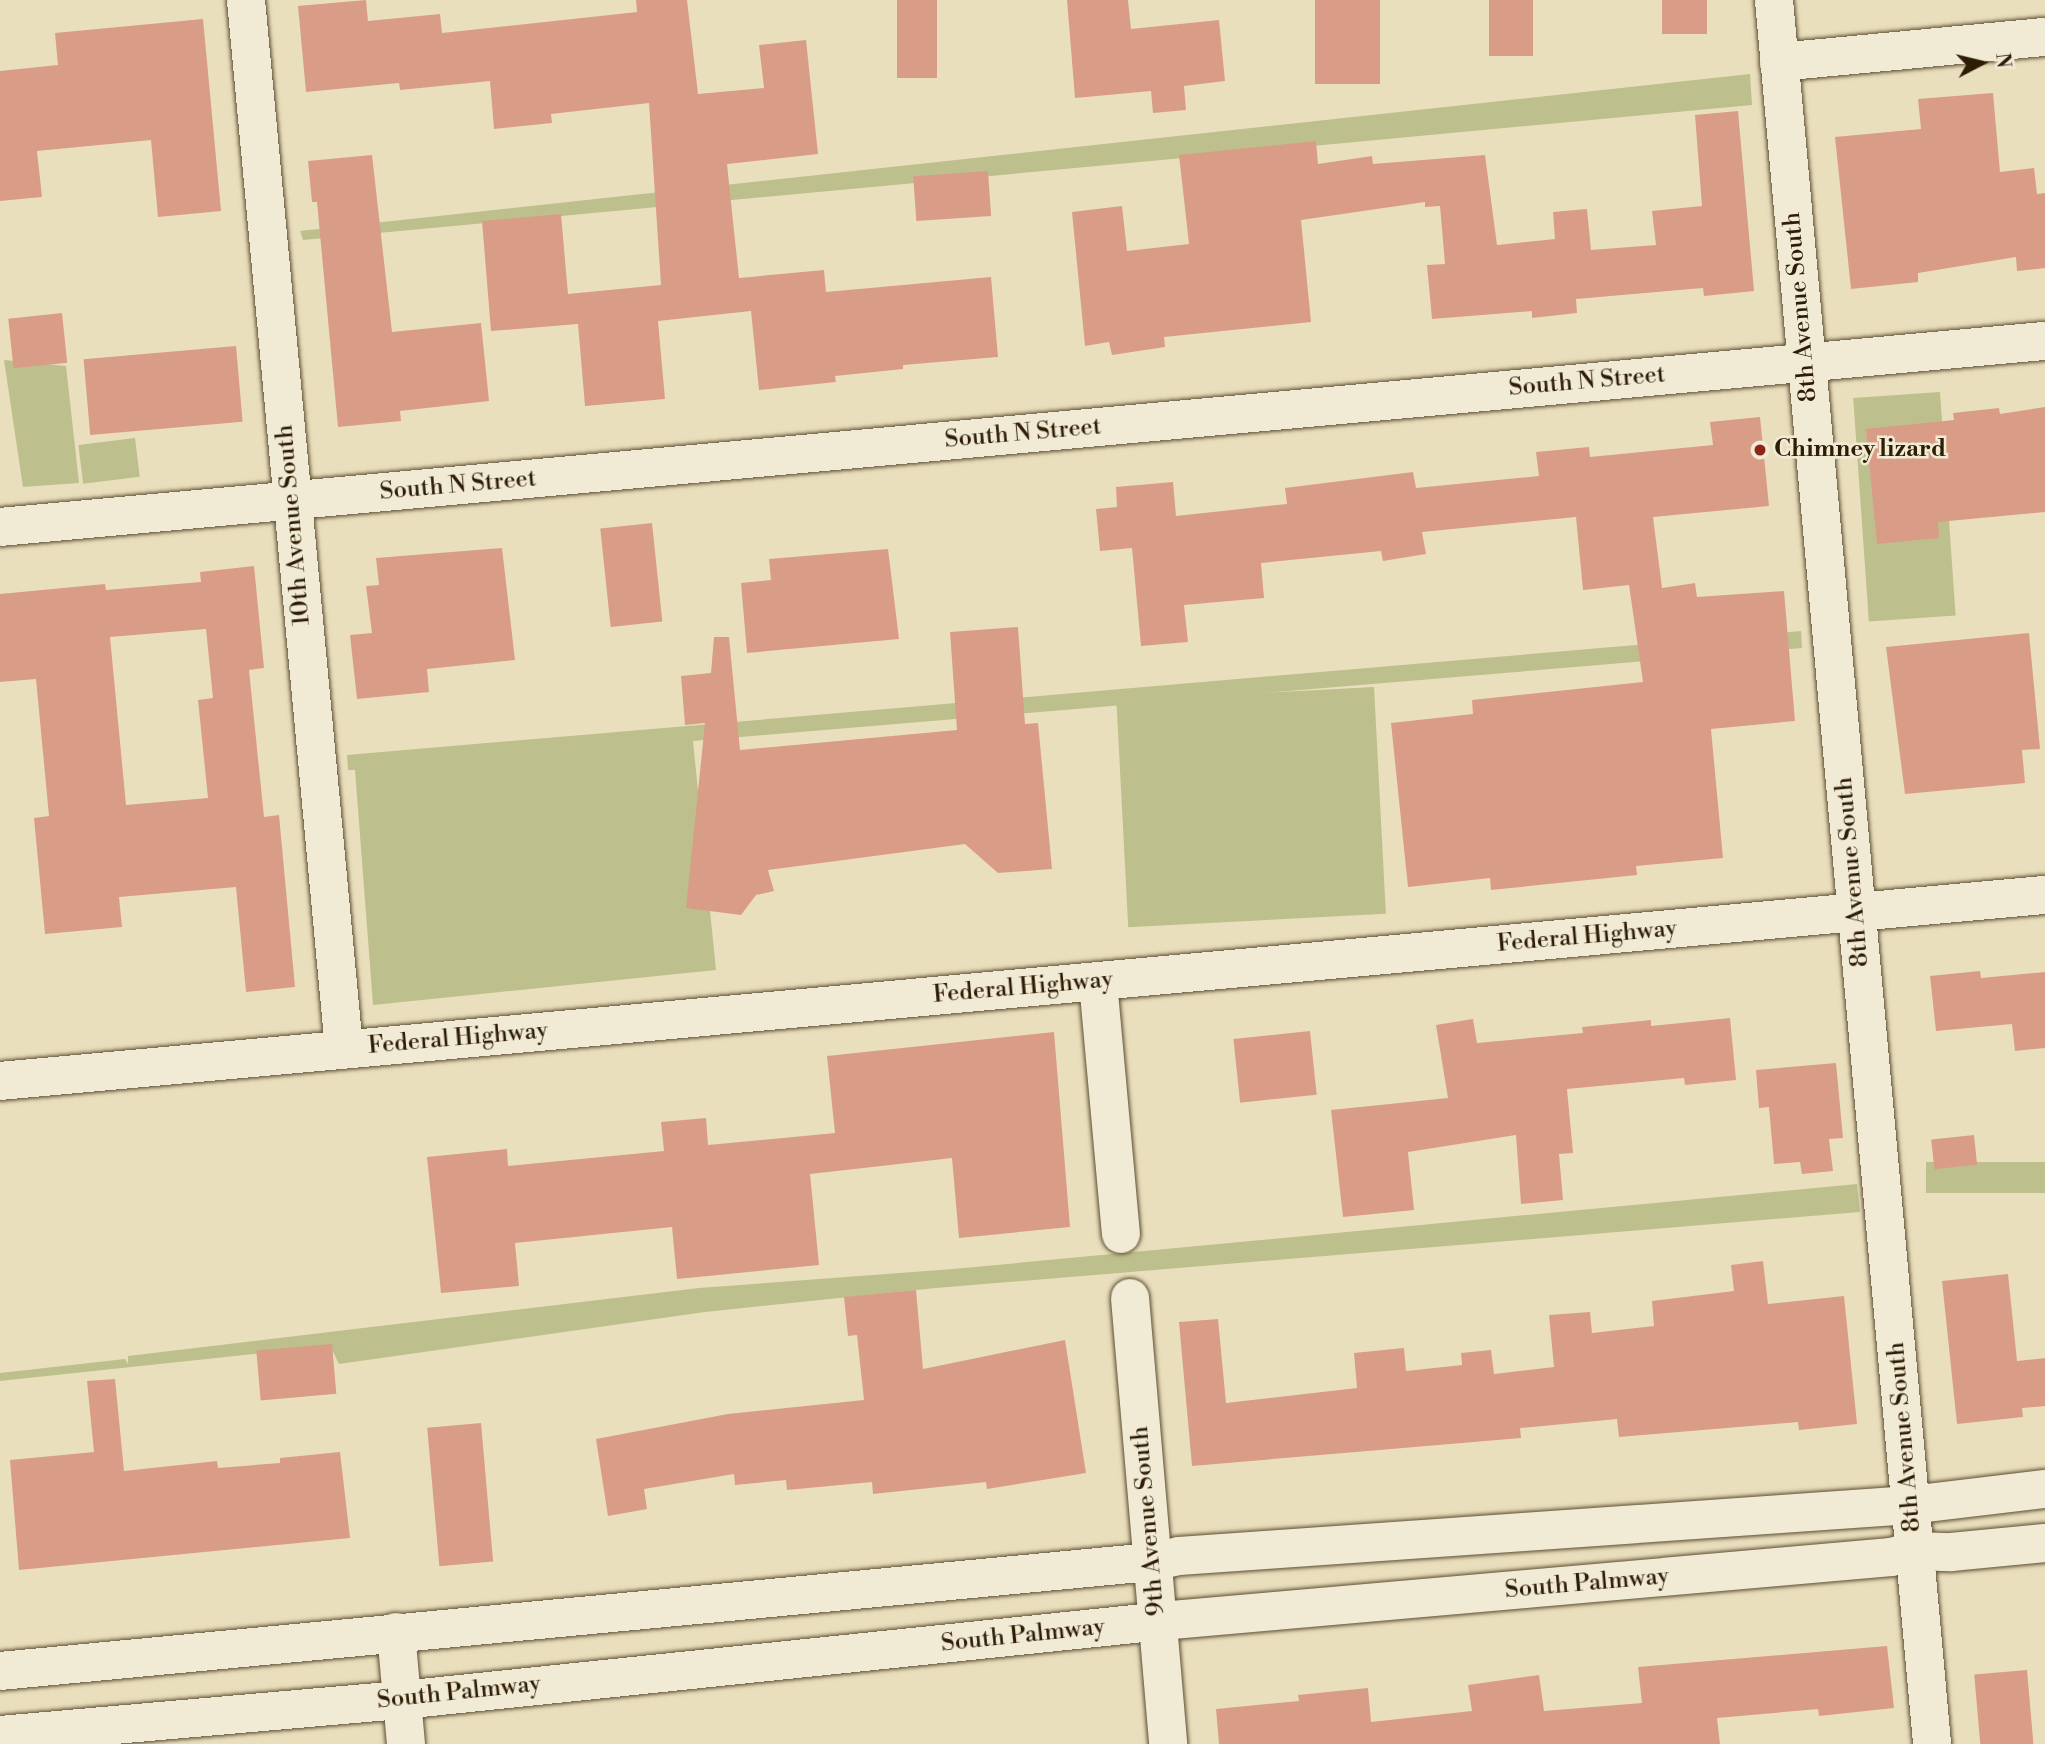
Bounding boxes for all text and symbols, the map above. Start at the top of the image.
north arrow [1947,28,2017,98]
text: N [1990,52,2016,69]
street label: 8th Avenue South [1778,211,1824,403]
street label: South N Street [1508,361,1666,403]
street label: South N Street [944,413,1102,455]
street label: 10th Avenue South [271,423,317,627]
place label: Chimney lizard [1774,436,1946,464]
marker: Chimney lizard [1752,442,1768,458]
street label: South N Street [379,465,537,507]
street label: 8th Avenue South [1830,776,1876,968]
street label: Federal Highway [1496,915,1678,959]
street label: Federal Highway [932,966,1114,1010]
street label: Federal Highway [367,1017,549,1061]
street label: 8th Avenue South [1882,1341,1928,1533]
street label: 9th Avenue South [1126,1425,1172,1617]
street label: South Palmway [1504,1562,1670,1606]
street label: South Palmway [940,1613,1106,1659]
street label: South Palmway [376,1670,542,1716]

